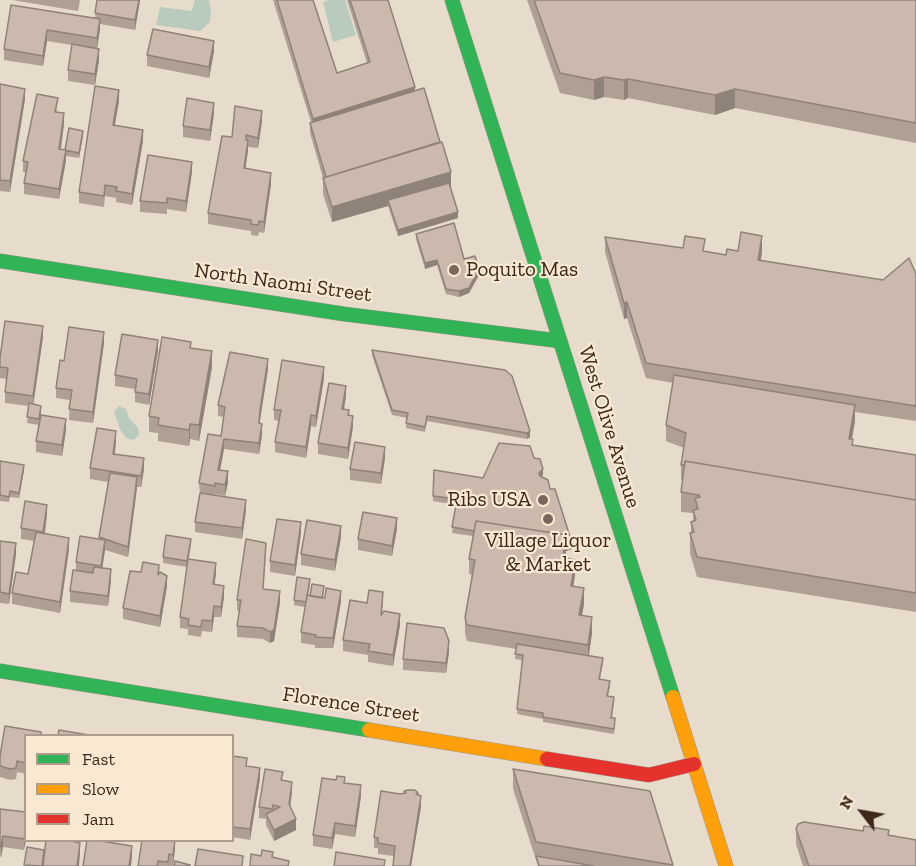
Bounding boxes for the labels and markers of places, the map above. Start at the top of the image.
place label: Poquito Mas [466,257,578,283]
marker: Poquito Mas [447,263,461,277]
place label: Ribs USA [448,487,531,513]
marker: Ribs USA [536,493,550,507]
marker: Village Liquor & Market [541,512,555,526]
place label: Village Liquor & Market [485,528,611,578]

